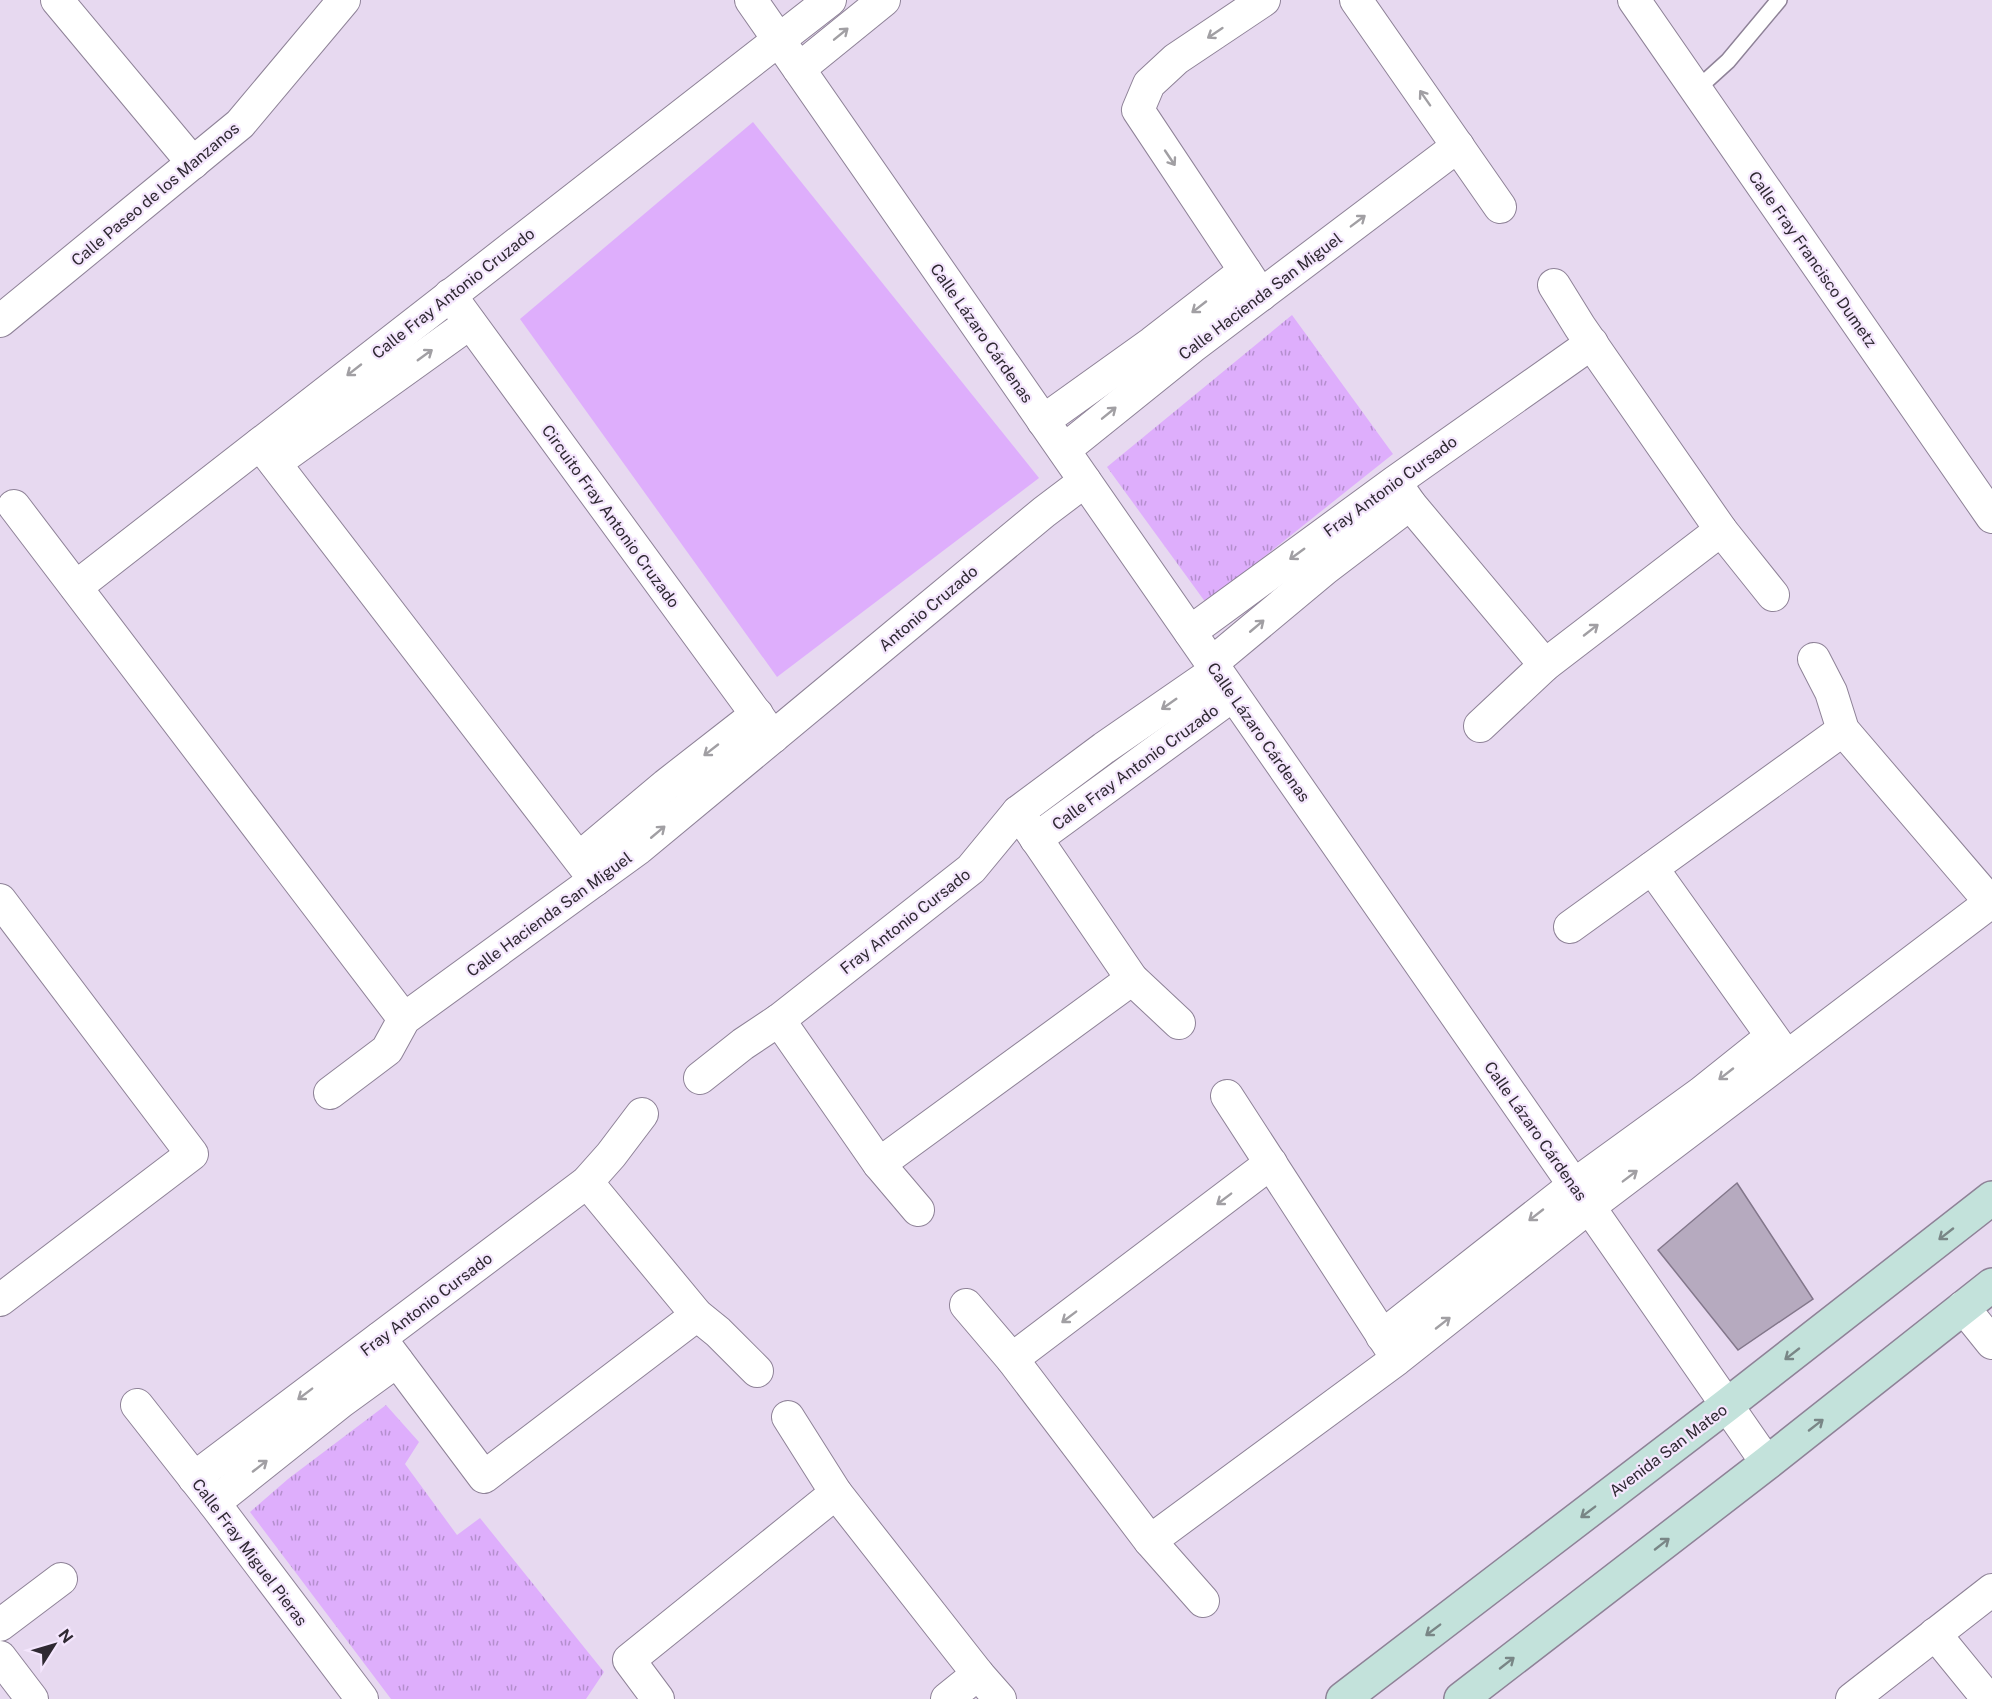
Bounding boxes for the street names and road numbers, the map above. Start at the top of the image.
street label: Calle Paseo de los Manzanos [68,119,243,270]
street label: Calle Fray Francisco Dumetz [1744,168,1881,351]
street label: Calle Fray Antonio Cruzado [368,224,538,363]
street label: Calle Hacienda San Miguel [1175,229,1346,364]
street label: Calle Lázaro Cárdenas [926,260,1037,407]
street label: Circuito Fray Antonio Cruzado [538,421,683,612]
street label: Fray Antonio Cursado [1320,432,1461,541]
street label: Antonio Cruzado [875,562,982,655]
street label: Calle Lázaro Cárdenas [1203,659,1314,806]
street label: Calle Fray Antonio Cruzado [1048,701,1222,834]
street label: Calle Hacienda San Miguel [463,848,636,981]
street label: Fray Antonio Cursado [836,865,974,978]
street label: Calle Lázaro Cárdenas [1480,1058,1591,1205]
street label: Fray Antonio Cursado [357,1249,496,1360]
street label: Avenida San Mateo [1606,1400,1731,1501]
street label: Calle Fray Miguel Pieras [188,1475,311,1630]

